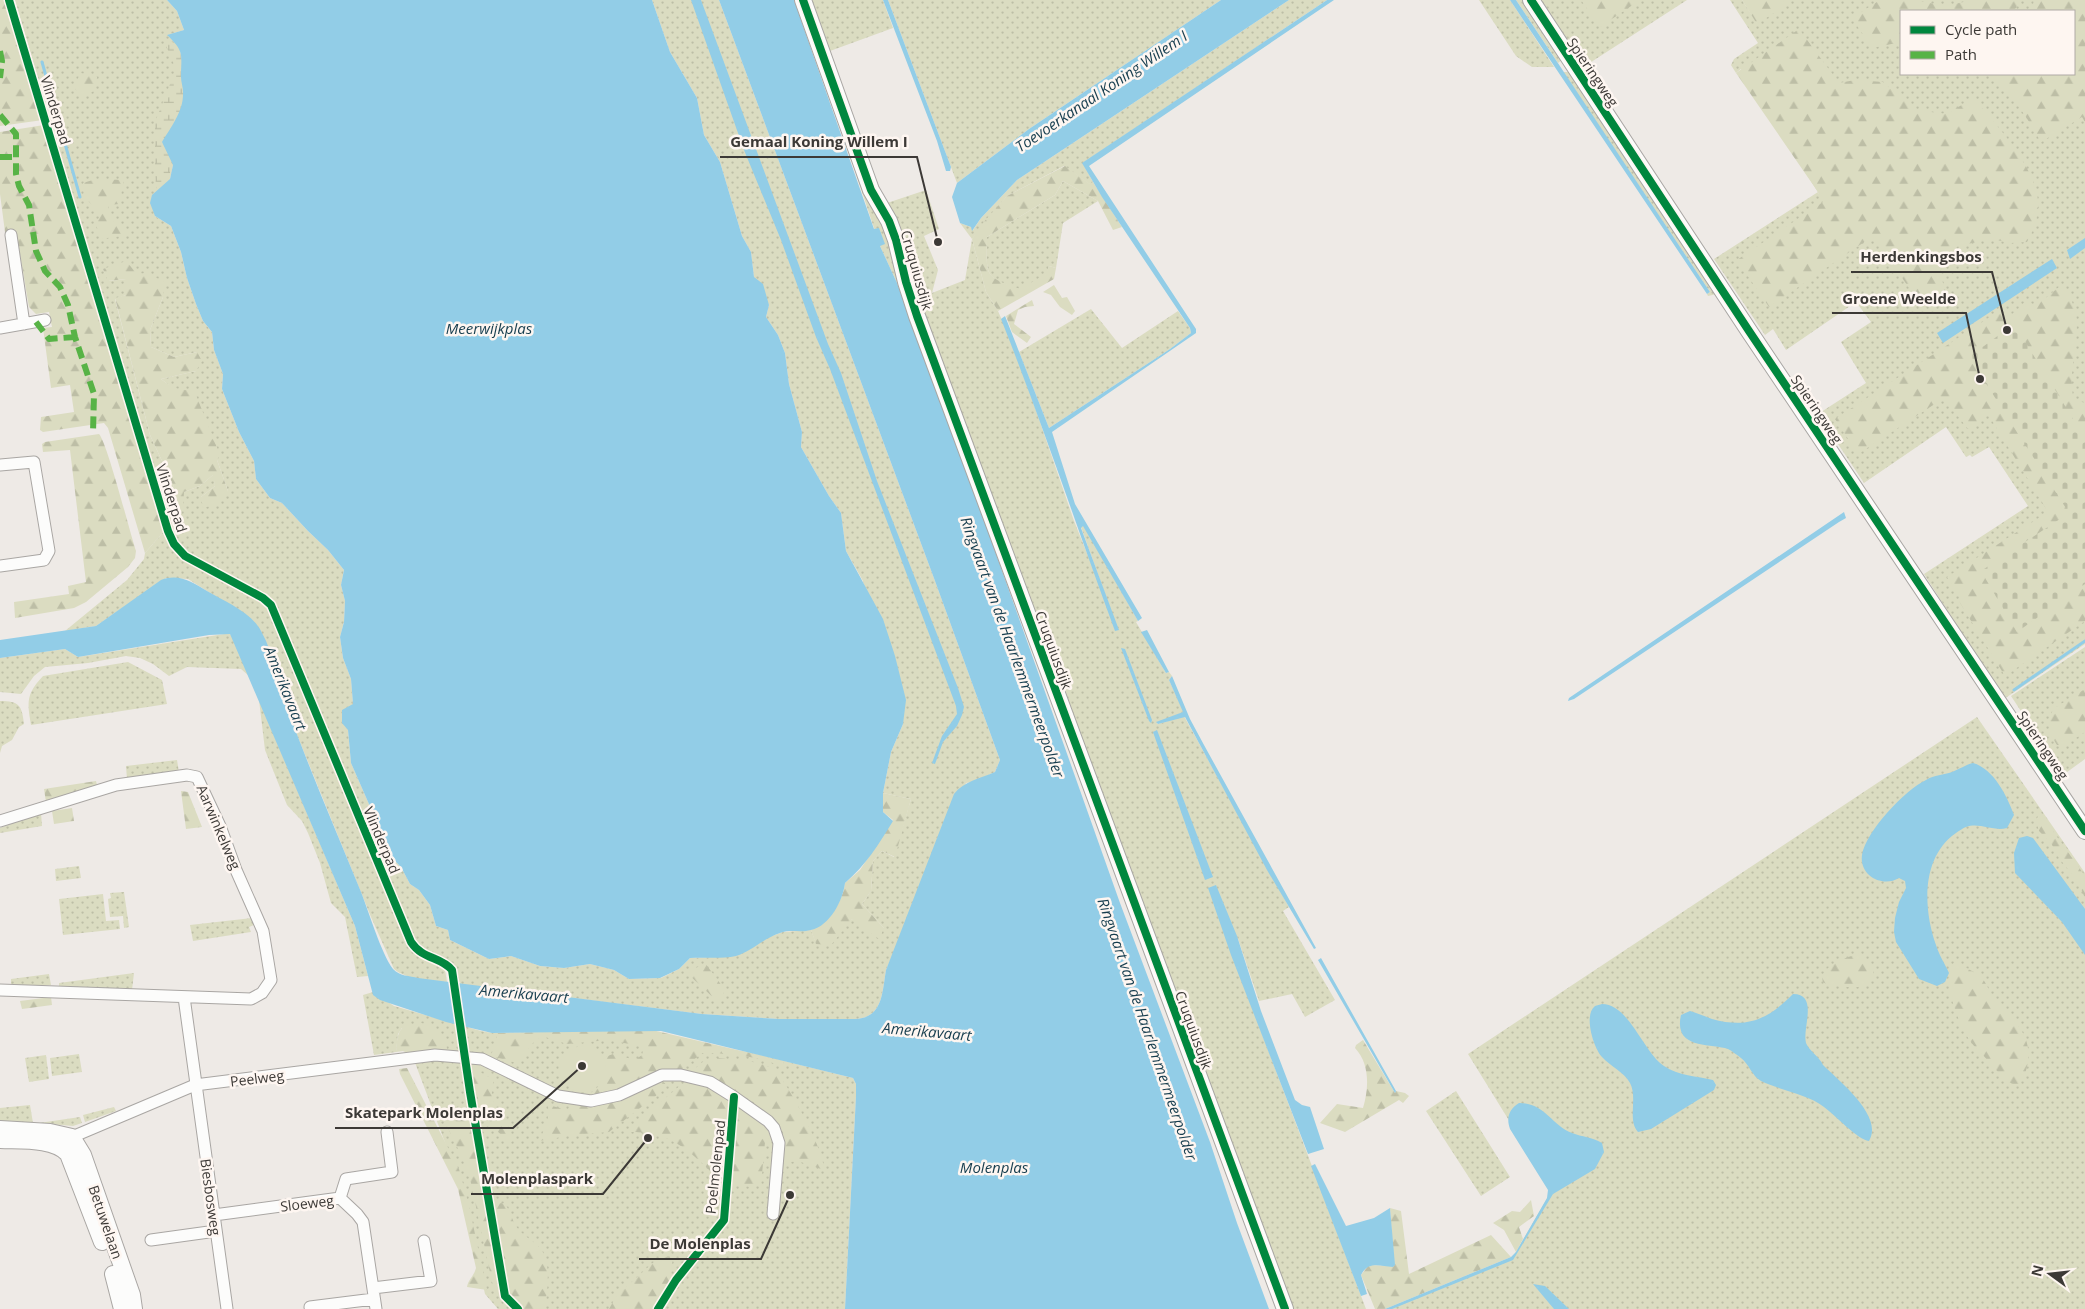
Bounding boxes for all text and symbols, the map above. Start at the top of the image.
legend [1900,10,2075,75]
text: Cycle path [1945,19,2017,39]
water label: Toevoerkanaal Koning Willem I [1011,25,1192,156]
street label: Spieringweg [1563,34,1623,111]
text: Path [1945,44,1977,64]
street label: Vlinderpad [37,73,75,147]
callout: Gemaal Koning Willem I [720,127,917,157]
text: Gemaal Koning Willem I [730,131,908,151]
street label: Cruquiusdijk [897,228,938,313]
callout: Herdenkingsbos [1851,242,1992,272]
text: Herdenkingsbos [1860,246,1982,266]
callout: Groene Weelde [1832,283,1966,313]
text: Groene Weelde [1842,288,1956,308]
water label: Meerwijkplas [446,318,533,338]
street label: Spieringweg [1787,371,1847,448]
street label: Vlinderpad [152,461,192,535]
water label: Ringvaart van de Haarlemmermeerpolder [956,514,1070,781]
street label: Cruquiusdijk [1031,608,1077,692]
water label: Amerikavaart [260,642,312,734]
street label: Spieringweg [2013,707,2073,784]
street label: Aarwinkelweg [193,782,246,873]
street label: Vlinderpad [359,804,405,876]
water label: Ringvaart van de Haarlemmermeerpolder [1094,895,1203,1164]
water label: Amerikavaart [478,979,570,1007]
street label: Cruquiusdijk [1171,988,1217,1072]
water label: Amerikavaart [881,1017,973,1045]
street label: Peelweg [229,1065,285,1091]
callout: Skatepark Molenplas [335,1098,513,1128]
text: Skatepark Molenplas [345,1102,503,1122]
street label: Poelmolenpad [701,1119,729,1215]
water label: Molenplas [960,1157,1029,1177]
street label: Biesbosweg [196,1158,226,1237]
callout: Molenplaspark [471,1164,603,1194]
text: Molenplaspark [481,1168,594,1188]
street label: Betuwelaan [85,1183,127,1261]
street label: Sloeweg [279,1190,335,1216]
callout: De Molenplas [639,1229,761,1259]
text: De Molenplas [649,1233,751,1253]
north arrow [2025,1249,2075,1299]
text: N [2026,1263,2048,1278]

